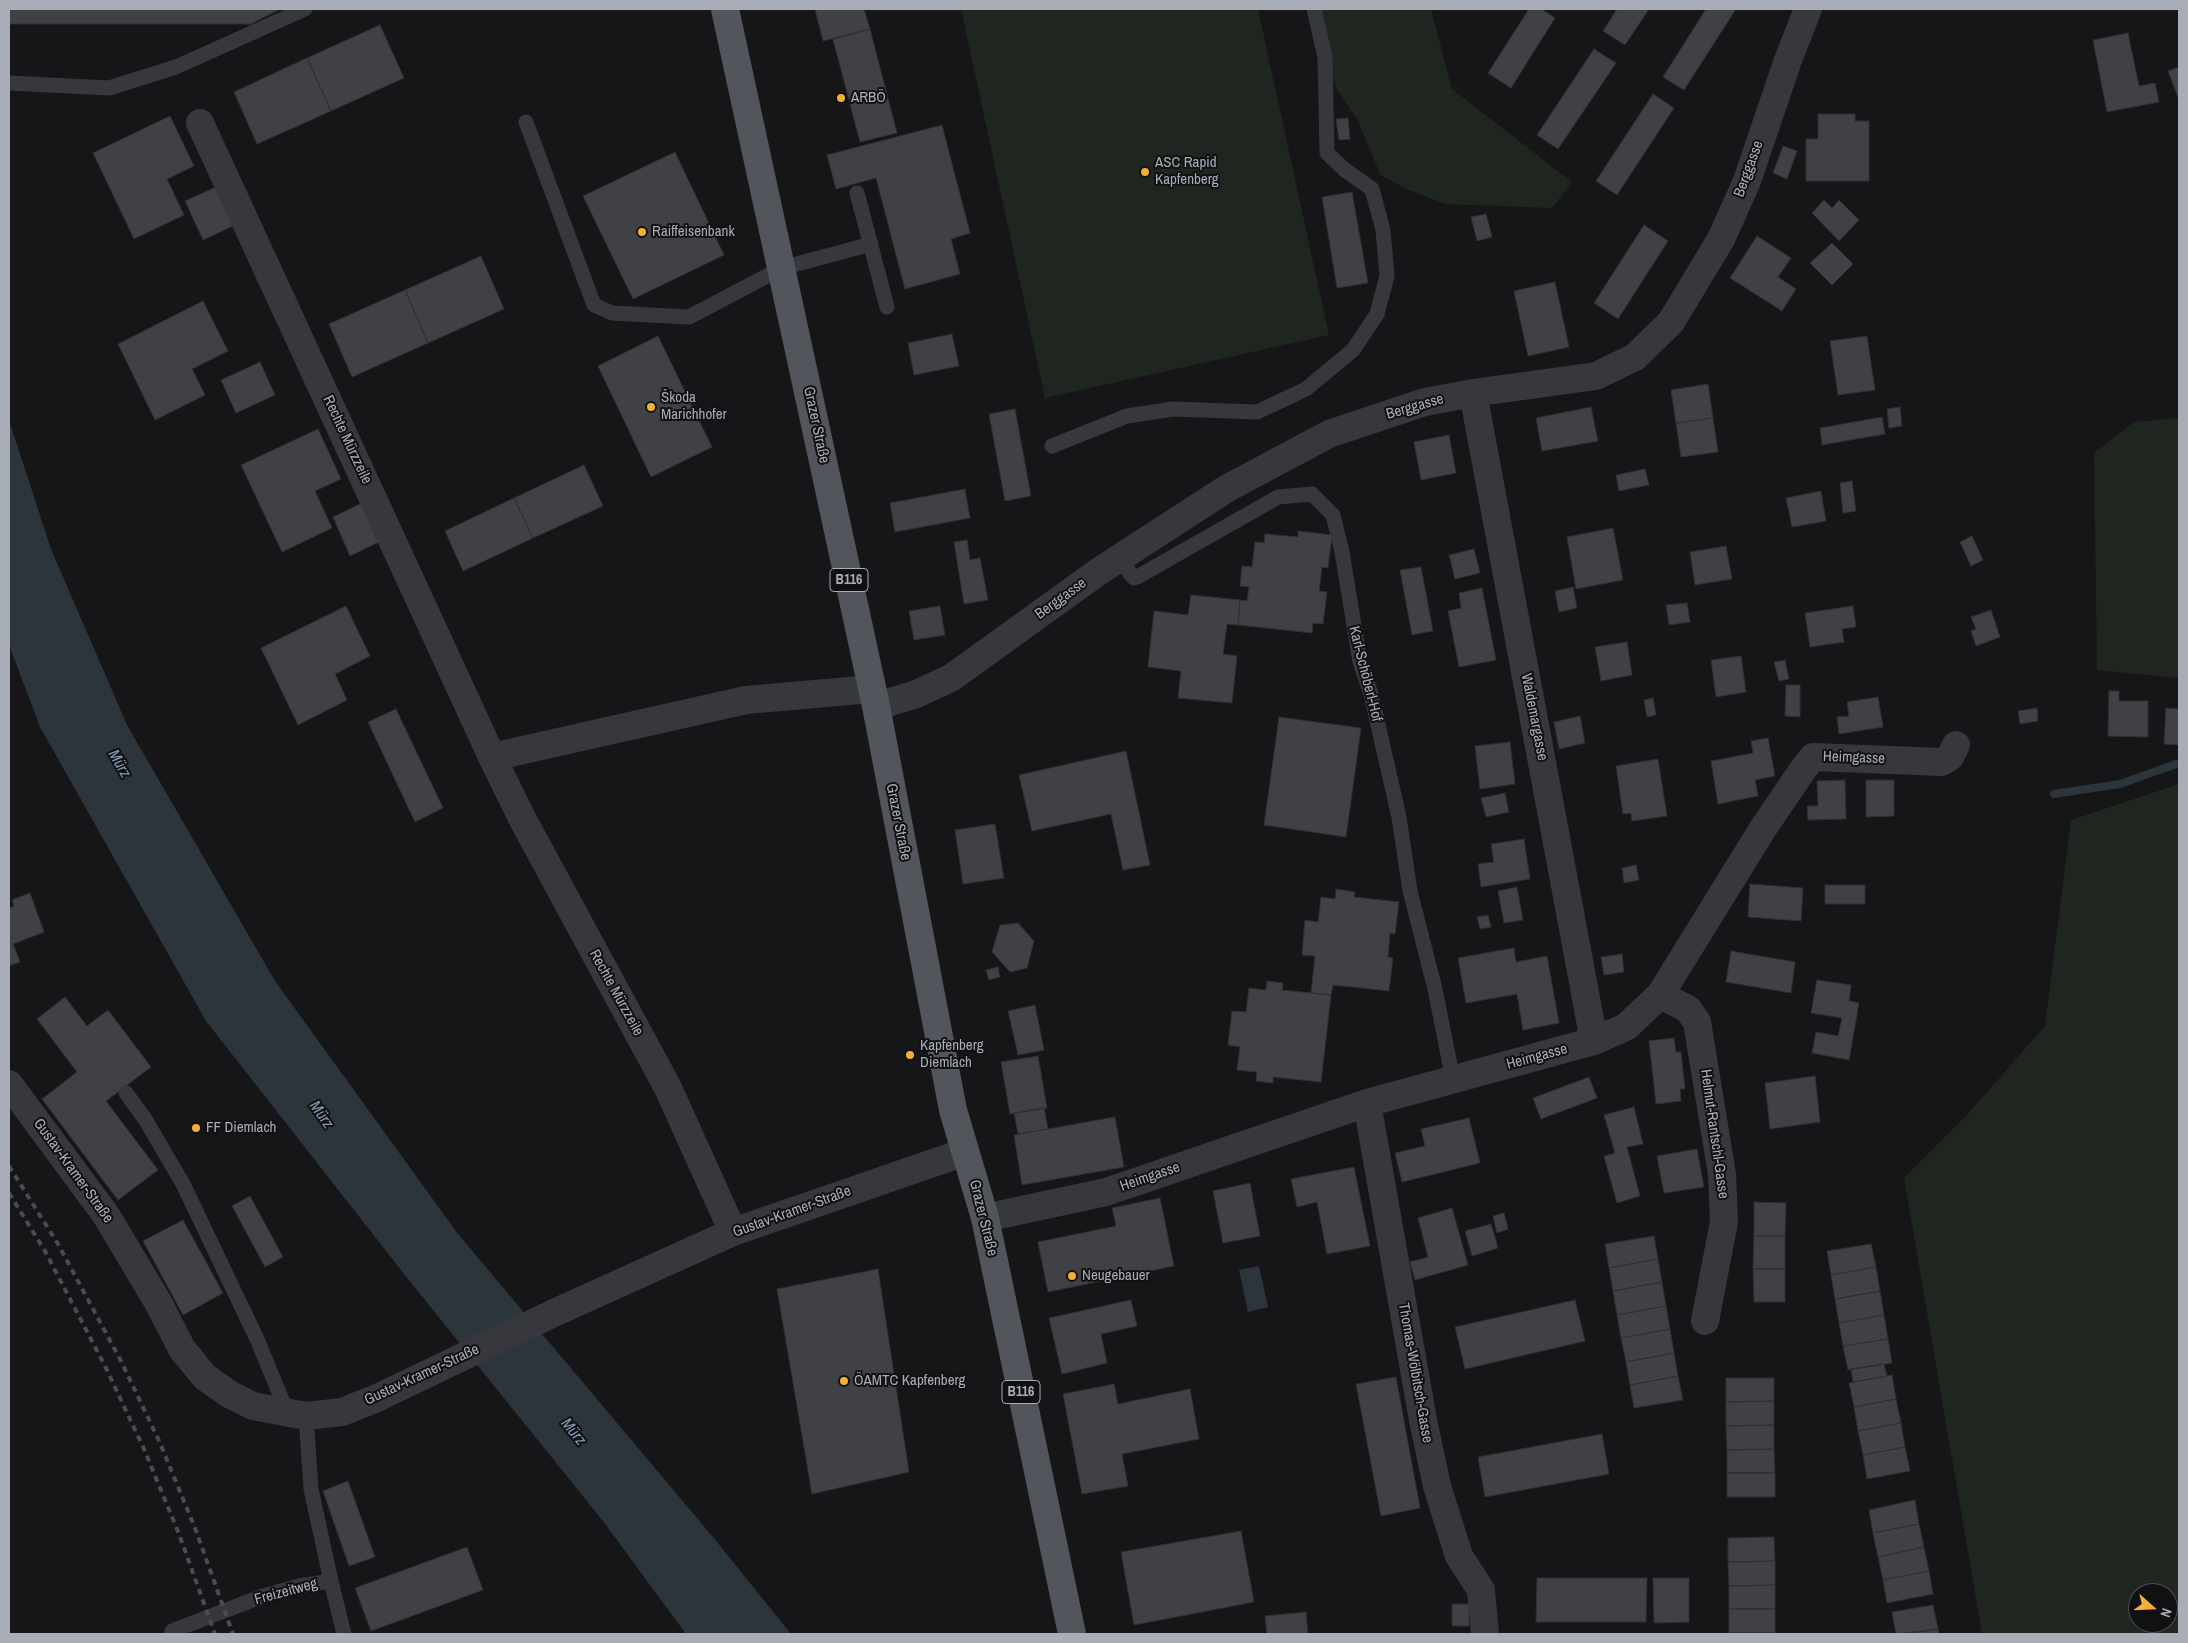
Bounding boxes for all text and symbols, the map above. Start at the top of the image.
place label: ARBÖ [851,89,886,107]
marker: ARBÖ [835,92,847,104]
street label: Berggasse [1730,138,1768,200]
place label: ASC Rapid Kapfenberg [1155,154,1219,189]
marker: ASC Rapid Kapfenberg [1139,166,1151,178]
place label: Raiffeisenbank [652,223,735,241]
marker: Raiffeisenbank [636,226,648,238]
street label: Grazer Straße [799,385,833,465]
place label: Škoda Marichhofer [661,389,727,424]
street label: Berggasse [1384,390,1446,424]
street label: Rechte Mürzzeile [319,393,375,487]
marker: Škoda Marichhofer [645,401,657,413]
road number: B116 [830,568,868,592]
street label: Berggasse [1032,574,1090,624]
street label: Karl-Schöberl-Hof [1344,624,1386,724]
street label: Waldemargasse [1517,672,1551,762]
water label: Mürz [103,747,135,781]
street label: Heimgasse [1823,748,1885,768]
street label: Grazer Straße [882,782,914,862]
street label: Rechte Mürzzeile [585,947,647,1039]
place label: Kapfenberg Diemlach [920,1037,984,1072]
street label: Heimgasse [1505,1040,1569,1074]
marker: Kapfenberg Diemlach [904,1049,916,1061]
street label: Helmut-Rantschl-Gasse [1696,1068,1732,1200]
water label: Mürz [305,1098,337,1132]
street label: Gustav-Kramer-Straße [29,1115,117,1227]
place label: FF Diemlach [206,1119,276,1137]
marker: FF Diemlach [190,1122,202,1134]
street label: Heimgasse [1118,1158,1182,1196]
street label: Grazer Straße [965,1178,1001,1258]
street label: Gustav-Kramer-Straße [730,1182,854,1242]
place label: Neugebauer [1082,1267,1150,1285]
marker: Neugebauer [1066,1270,1078,1282]
street label: Thomas-Wölbitsch-Gasse [1394,1302,1436,1444]
street label: Gustav-Kramer-Straße [362,1341,482,1409]
place label: ÖAMTC Kapfenberg [854,1372,965,1390]
marker: ÖAMTC Kapfenberg [838,1375,850,1387]
road number: B116 [1002,1380,1040,1404]
water label: Mürz [556,1415,590,1449]
street label: Freizeitweg [253,1575,319,1609]
north arrow [2128,1583,2178,1633]
text: N [2156,1606,2176,1620]

